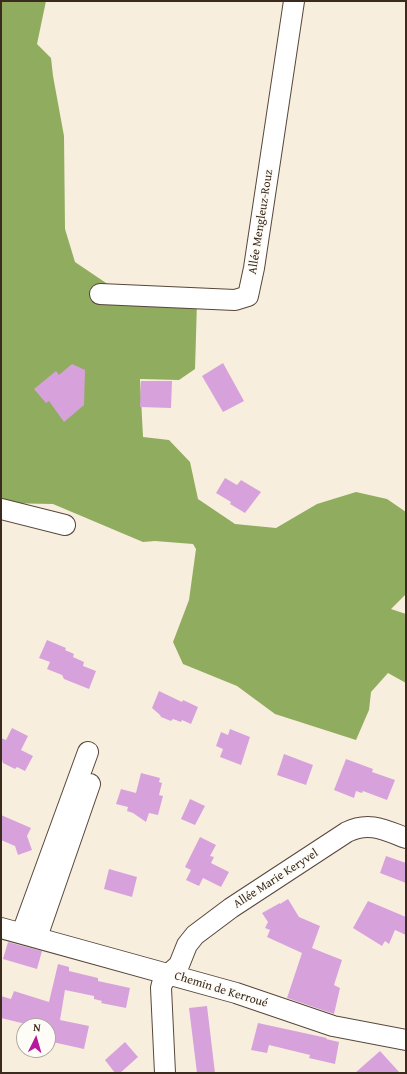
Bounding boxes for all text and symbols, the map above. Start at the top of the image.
street label: Allée Mengleuz-Rouz [246,169,276,275]
street label: Allée Marie Keryvel [231,846,321,912]
street label: Chemin de Kerroué [173,969,269,1011]
north arrow [16,1018,56,1058]
text: N [33,1019,41,1035]

